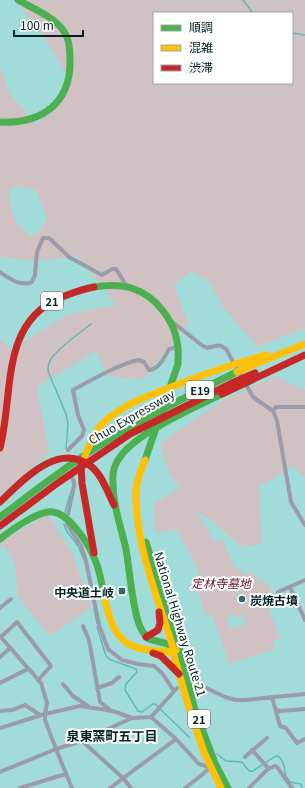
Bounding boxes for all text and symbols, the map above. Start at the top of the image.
scale bar [14,12,83,38]
legend [153,12,293,84]
text: 100 m [20,16,54,33]
text: 順調 [189,18,213,35]
text: 混雑 [189,38,213,55]
text: 渋滞 [189,58,213,75]
road number: 21 [41,292,63,310]
road number: E19 [186,381,214,399]
street label: Chuo Expressway [85,384,178,448]
street label: National Highway Route 21 [151,549,211,699]
park label: 定林寺墓地 [191,574,253,591]
place label: 中央道土岐 [54,583,114,600]
marker: 中央道土岐 [117,586,127,596]
place label: 炭焼古墳 [250,591,298,608]
marker: 炭焼古墳 [237,594,247,604]
road number: 21 [188,710,210,728]
district label: 泉東窯町五丁目 [66,726,158,745]

